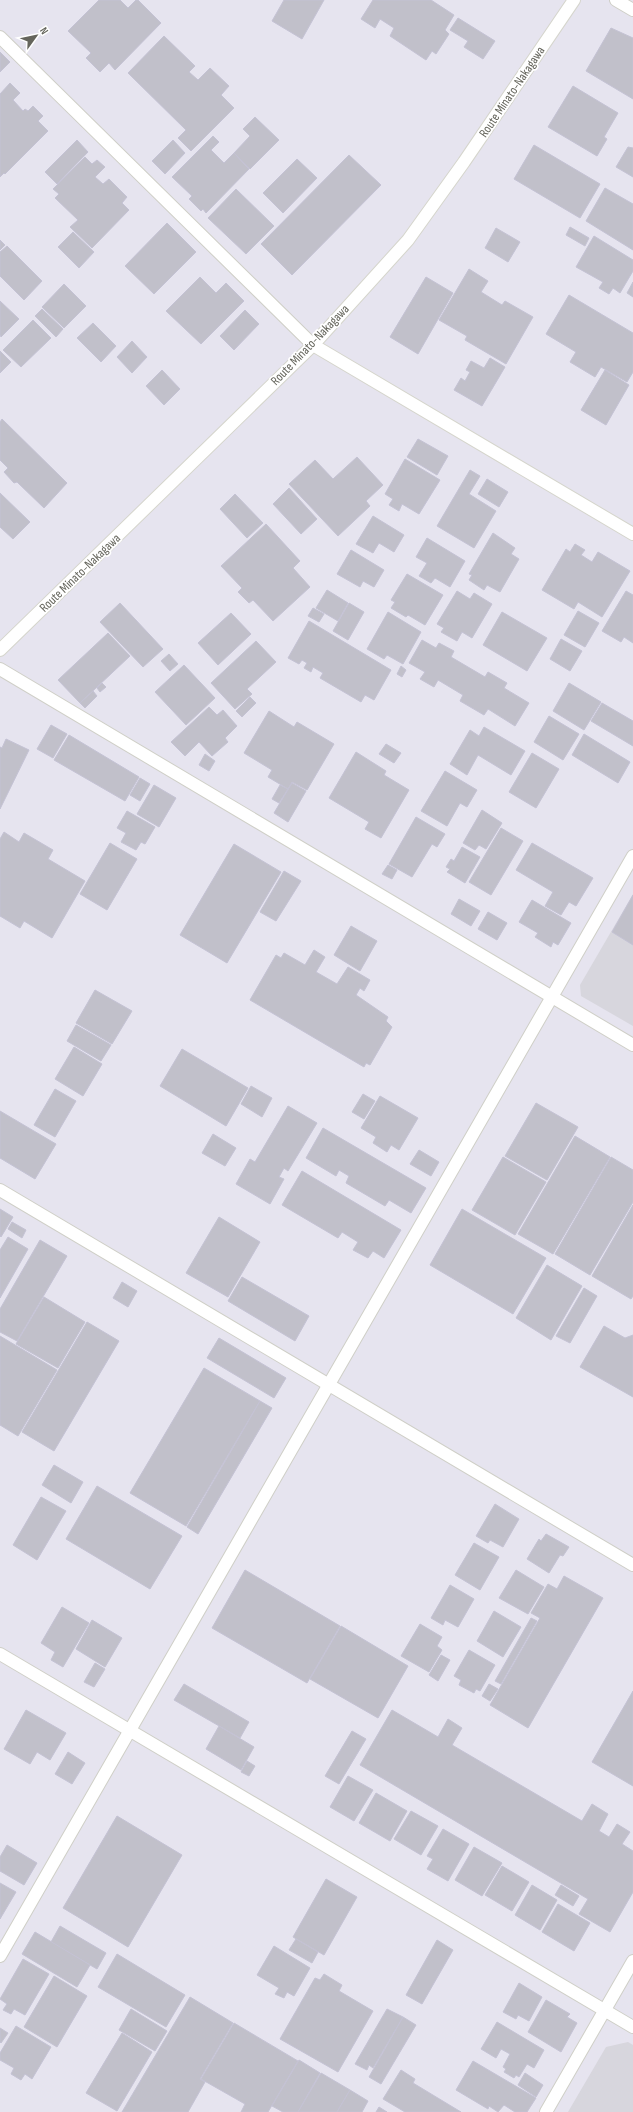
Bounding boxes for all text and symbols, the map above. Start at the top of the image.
north arrow [16,16,56,56]
text: N [37,25,51,37]
street label: Route Minato-Nakagawa [476,43,548,141]
street label: Route Minato-Nakagawa [267,301,353,389]
street label: Route Minato-Nakagawa [36,530,124,616]

